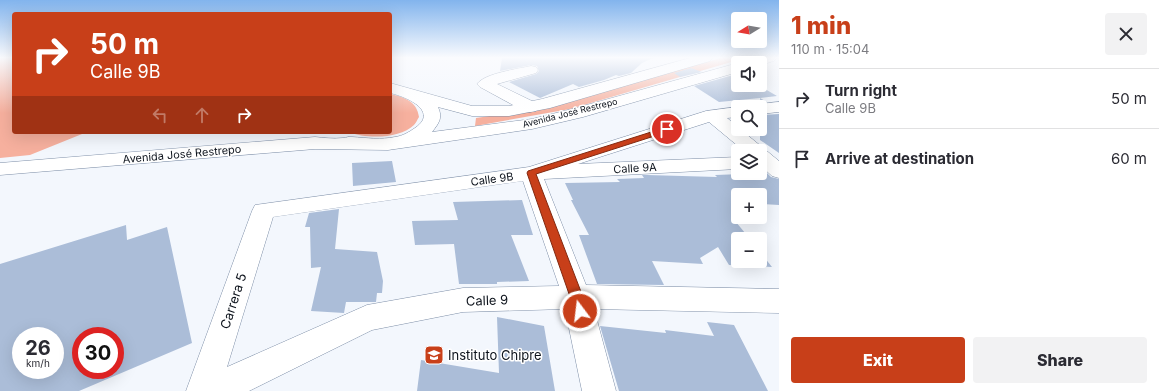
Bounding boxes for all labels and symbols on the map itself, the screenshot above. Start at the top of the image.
north arrow [731,12,767,48]
street label: Avenida José Restrepo [521,95,618,130]
pin [650,112,684,146]
street label: Avenida José Restrepo [122,142,242,166]
street label: Calle 9A [613,160,657,176]
street label: Calle 9B [470,169,514,189]
street label: Carrera 5 [216,271,250,331]
position arrow [559,290,601,332]
street label: Calle 9 [466,291,508,309]
speed limit sign: 30 [72,327,124,379]
school or university icon: Instituto Chipre [423,344,445,366]
place label: Instituto Chipre [448,347,542,363]

